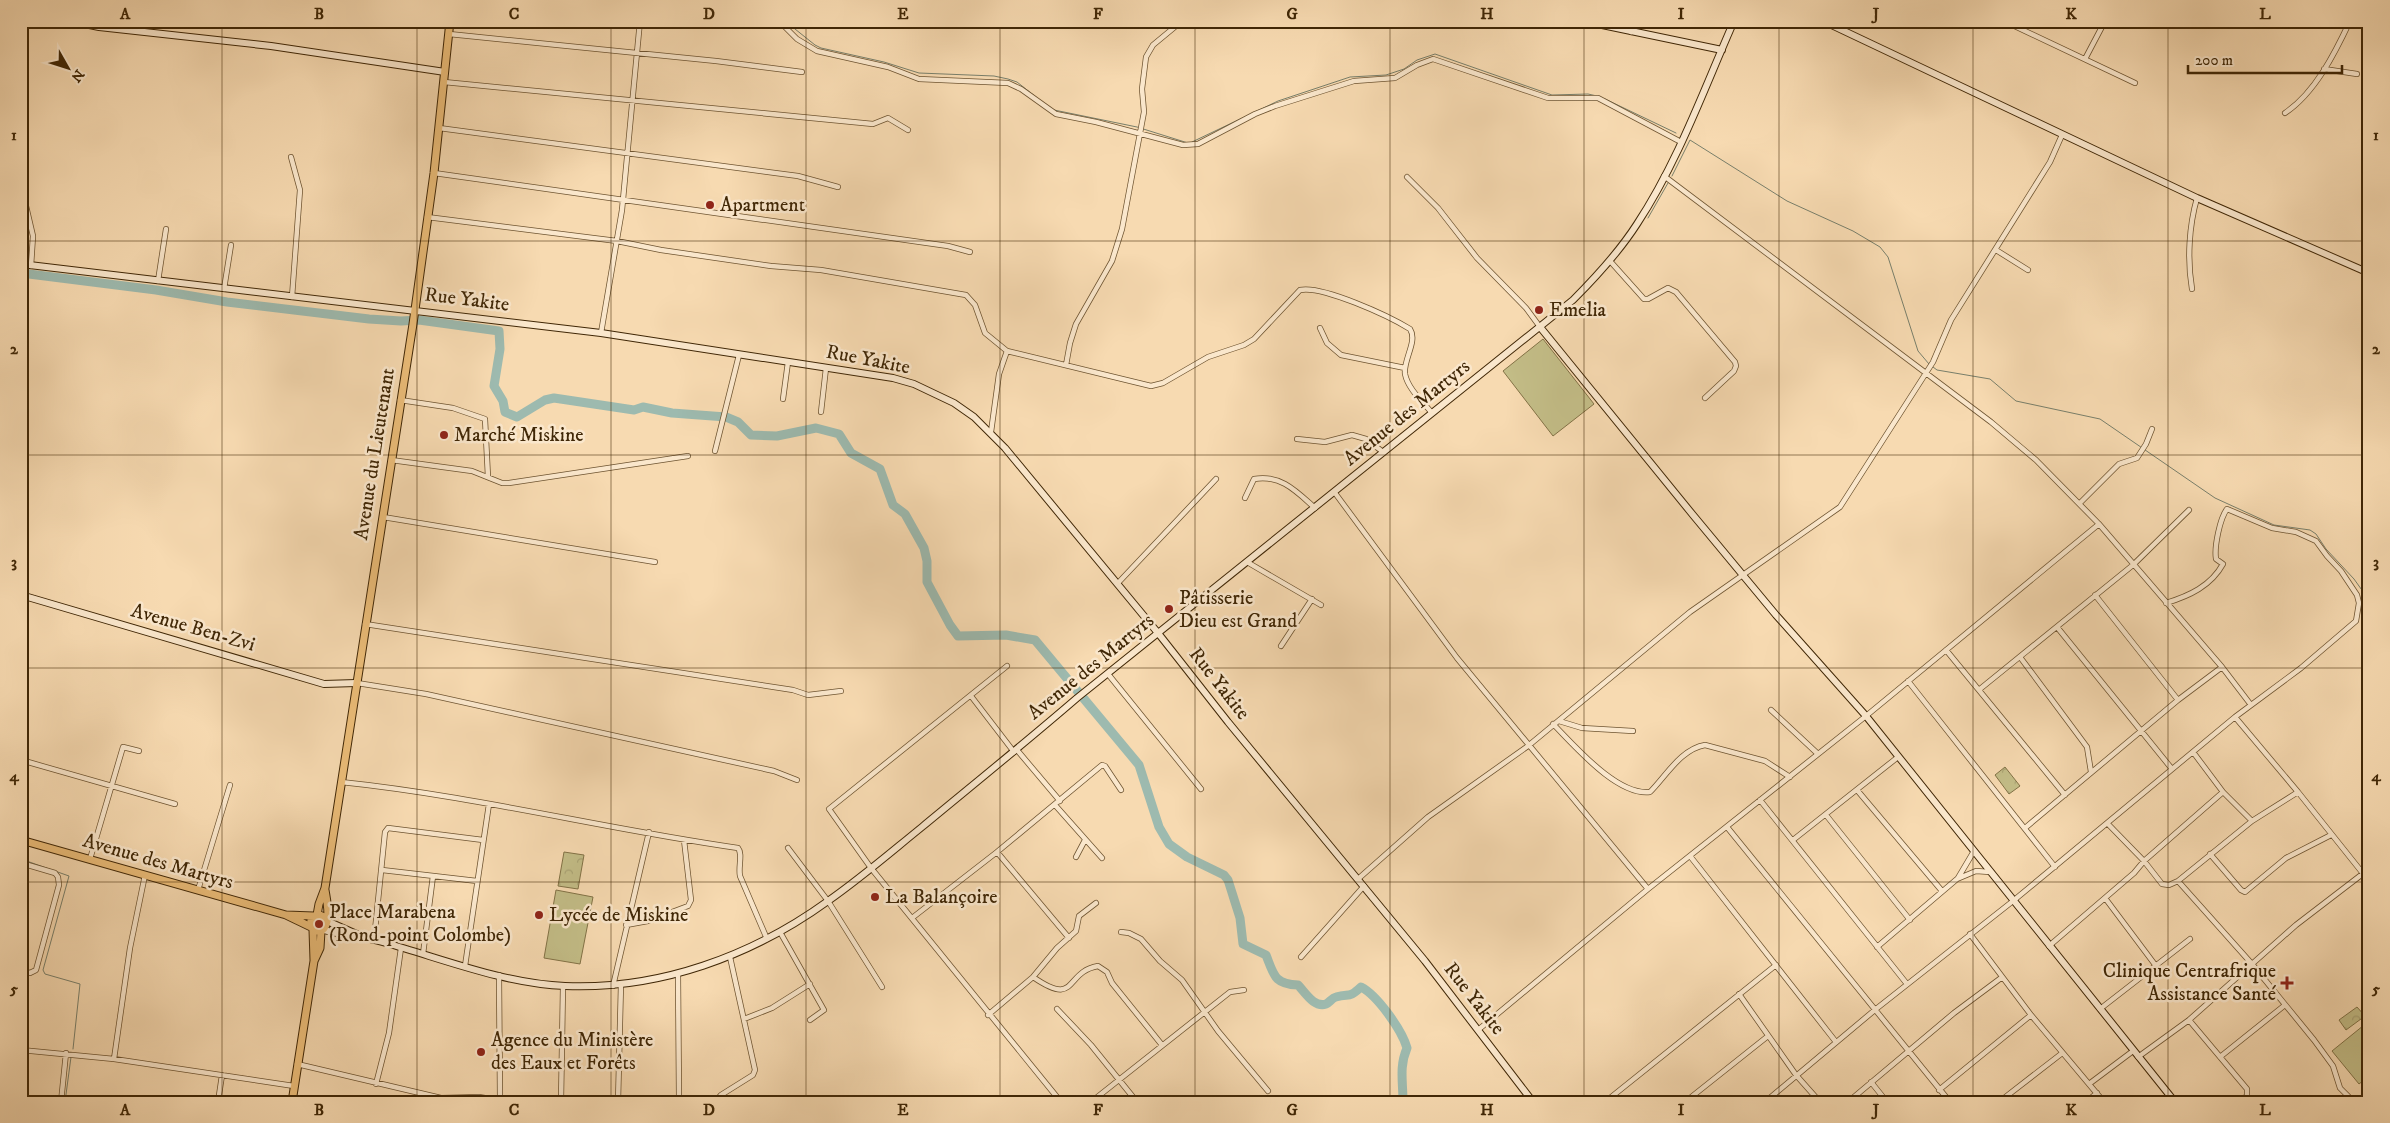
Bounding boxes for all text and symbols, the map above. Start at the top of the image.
text: A [119,4,131,24]
text: B [314,4,324,24]
text: C [509,4,519,24]
text: D [703,4,715,24]
text: E [897,4,909,24]
text: F [1093,4,1103,24]
text: G [1286,4,1298,24]
text: H [1480,4,1494,24]
text: I [1678,4,1685,24]
text: J [1871,4,1880,24]
text: K [2065,4,2077,24]
text: L [2259,4,2271,24]
north arrow [42,42,92,92]
scale bar [2188,42,2341,74]
text: 200 m [2195,51,2233,70]
text: N [66,65,88,86]
text: 1 [11,125,17,145]
text: 1 [2373,125,2379,145]
place label: Apartment [720,193,805,218]
marker: Apartment [704,199,716,211]
street label: Rue Yakite [423,282,511,318]
place label: Emelia [1549,298,1607,323]
marker: Emelia [1533,304,1545,316]
text: 2 [10,339,19,359]
text: 2 [2372,339,2381,359]
street label: Rue Yakite [824,340,912,380]
street label: Avenue des Martyrs [1339,354,1476,472]
street label: Avenue du Lieutenant [349,366,401,542]
place label: Marché Miskine [454,423,584,448]
marker: Marché Miskine [438,429,450,441]
text: 3 [11,552,17,572]
text: 3 [2373,552,2379,572]
place label: Pâtisserie Dieu est Grand [1179,586,1297,634]
street label: Avenue Ben-Zvi [128,598,258,658]
marker: Pâtisserie Dieu est Grand [1163,603,1175,615]
street label: Avenue des Martyrs [1023,608,1160,726]
street label: Rue Yakite [1183,643,1255,725]
text: 4 [8,766,19,786]
text: 4 [2370,766,2381,786]
street label: Avenue des Martyrs [80,829,236,896]
place label: La Balançoire [885,885,997,910]
marker: La Balançoire [869,891,881,903]
place label: Place Marabena (Rond-point Colombe) [329,900,511,948]
place label: Lycée de Miskine [549,903,688,928]
marker: Lycée de Miskine [533,909,545,921]
marker: Place Marabena (Rond-point Colombe) [313,918,325,930]
street label: Rue Yakite [1438,958,1510,1040]
place label: Clinique Centrafrique Assistance Santé [2103,959,2277,1007]
marker: Clinique Centrafrique Assistance Santé [2280,976,2294,990]
text: 5 [9,979,18,999]
text: 5 [2371,979,2380,999]
place label: Agence du Ministère des Eaux et Forêts [491,1028,653,1076]
marker: Agence du Ministère des Eaux et Forêts [475,1046,487,1058]
text: A [119,1100,131,1120]
text: B [314,1100,324,1120]
text: C [509,1100,519,1120]
text: D [703,1100,715,1120]
text: E [897,1100,909,1120]
text: F [1093,1100,1103,1120]
text: G [1286,1100,1298,1120]
text: H [1480,1100,1494,1120]
text: I [1678,1100,1685,1120]
text: J [1871,1100,1880,1120]
text: K [2065,1100,2077,1120]
text: L [2259,1100,2271,1120]

